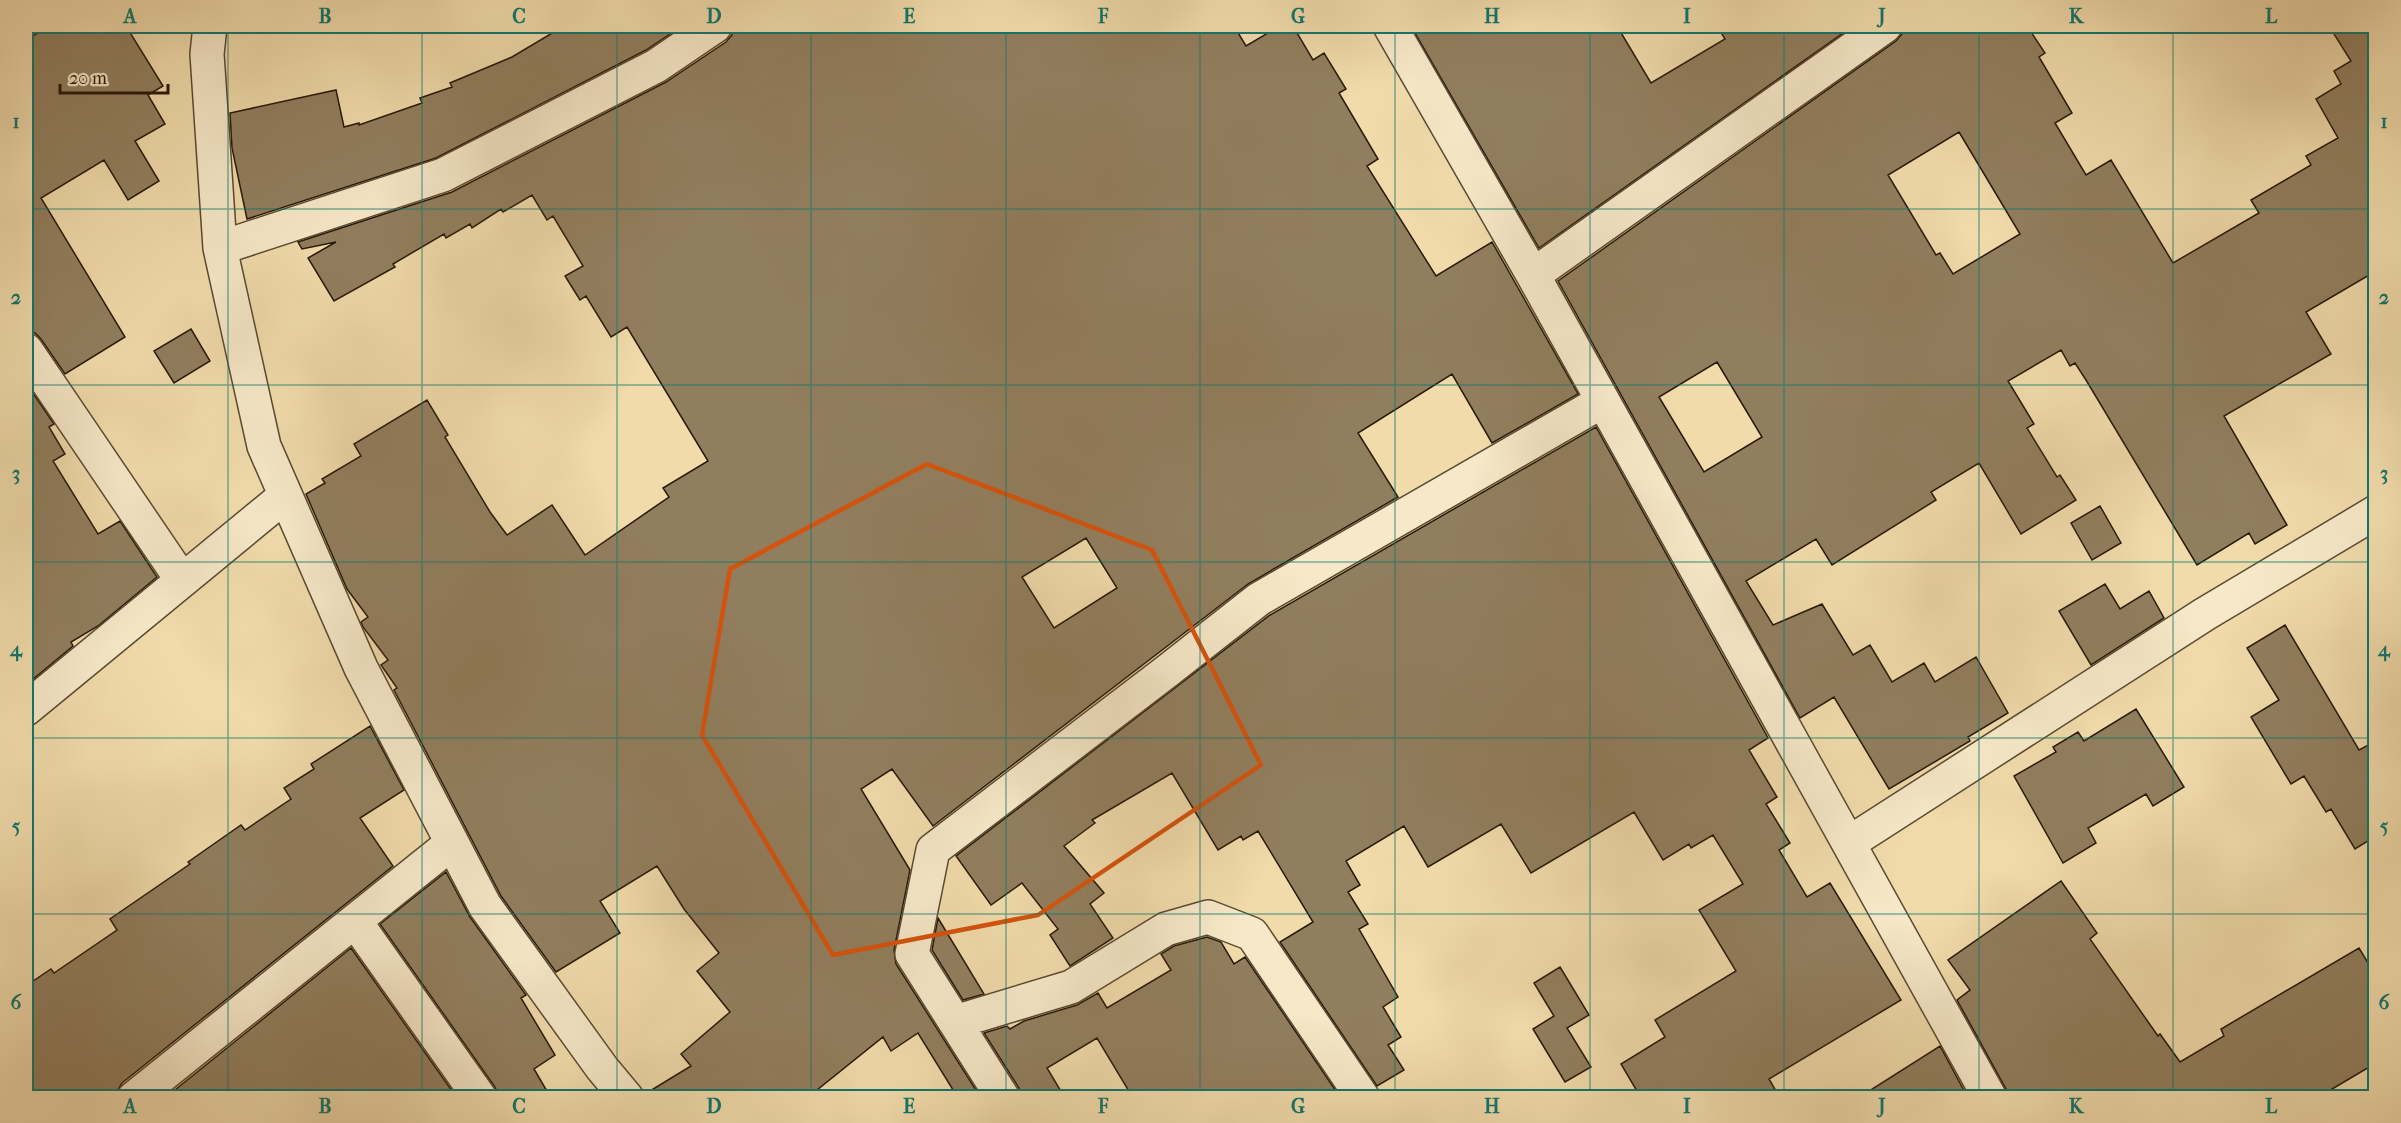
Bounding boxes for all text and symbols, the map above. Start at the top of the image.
text: A [122,5,138,28]
text: B [318,5,332,28]
text: C [512,5,526,28]
text: D [706,5,722,28]
text: E [903,5,915,28]
text: F [1097,5,1109,28]
text: G [1291,5,1305,28]
text: H [1484,5,1500,28]
text: I [1683,5,1691,28]
text: J [1876,5,1886,28]
text: K [2069,5,2085,28]
text: L [2265,5,2278,28]
scale bar [60,57,168,95]
text: 20 m [69,68,107,89]
text: 1 [12,110,20,133]
text: 1 [2380,110,2388,133]
text: 2 [11,286,21,309]
text: 2 [2379,286,2389,309]
text: 3 [12,462,20,485]
text: 3 [2380,462,2388,485]
text: 4 [9,638,23,662]
text: 4 [2377,638,2391,662]
text: 5 [12,815,21,838]
text: 5 [2380,815,2389,838]
text: 6 [11,991,23,1014]
text: 6 [2379,991,2391,1014]
text: A [122,1095,138,1118]
text: B [318,1095,332,1118]
text: C [512,1095,526,1118]
text: D [706,1095,722,1118]
text: E [903,1095,915,1118]
text: F [1097,1095,1109,1118]
text: G [1291,1095,1305,1118]
text: H [1484,1095,1500,1118]
text: I [1683,1095,1691,1118]
text: J [1876,1095,1886,1118]
text: K [2069,1095,2085,1118]
text: L [2265,1095,2278,1118]

